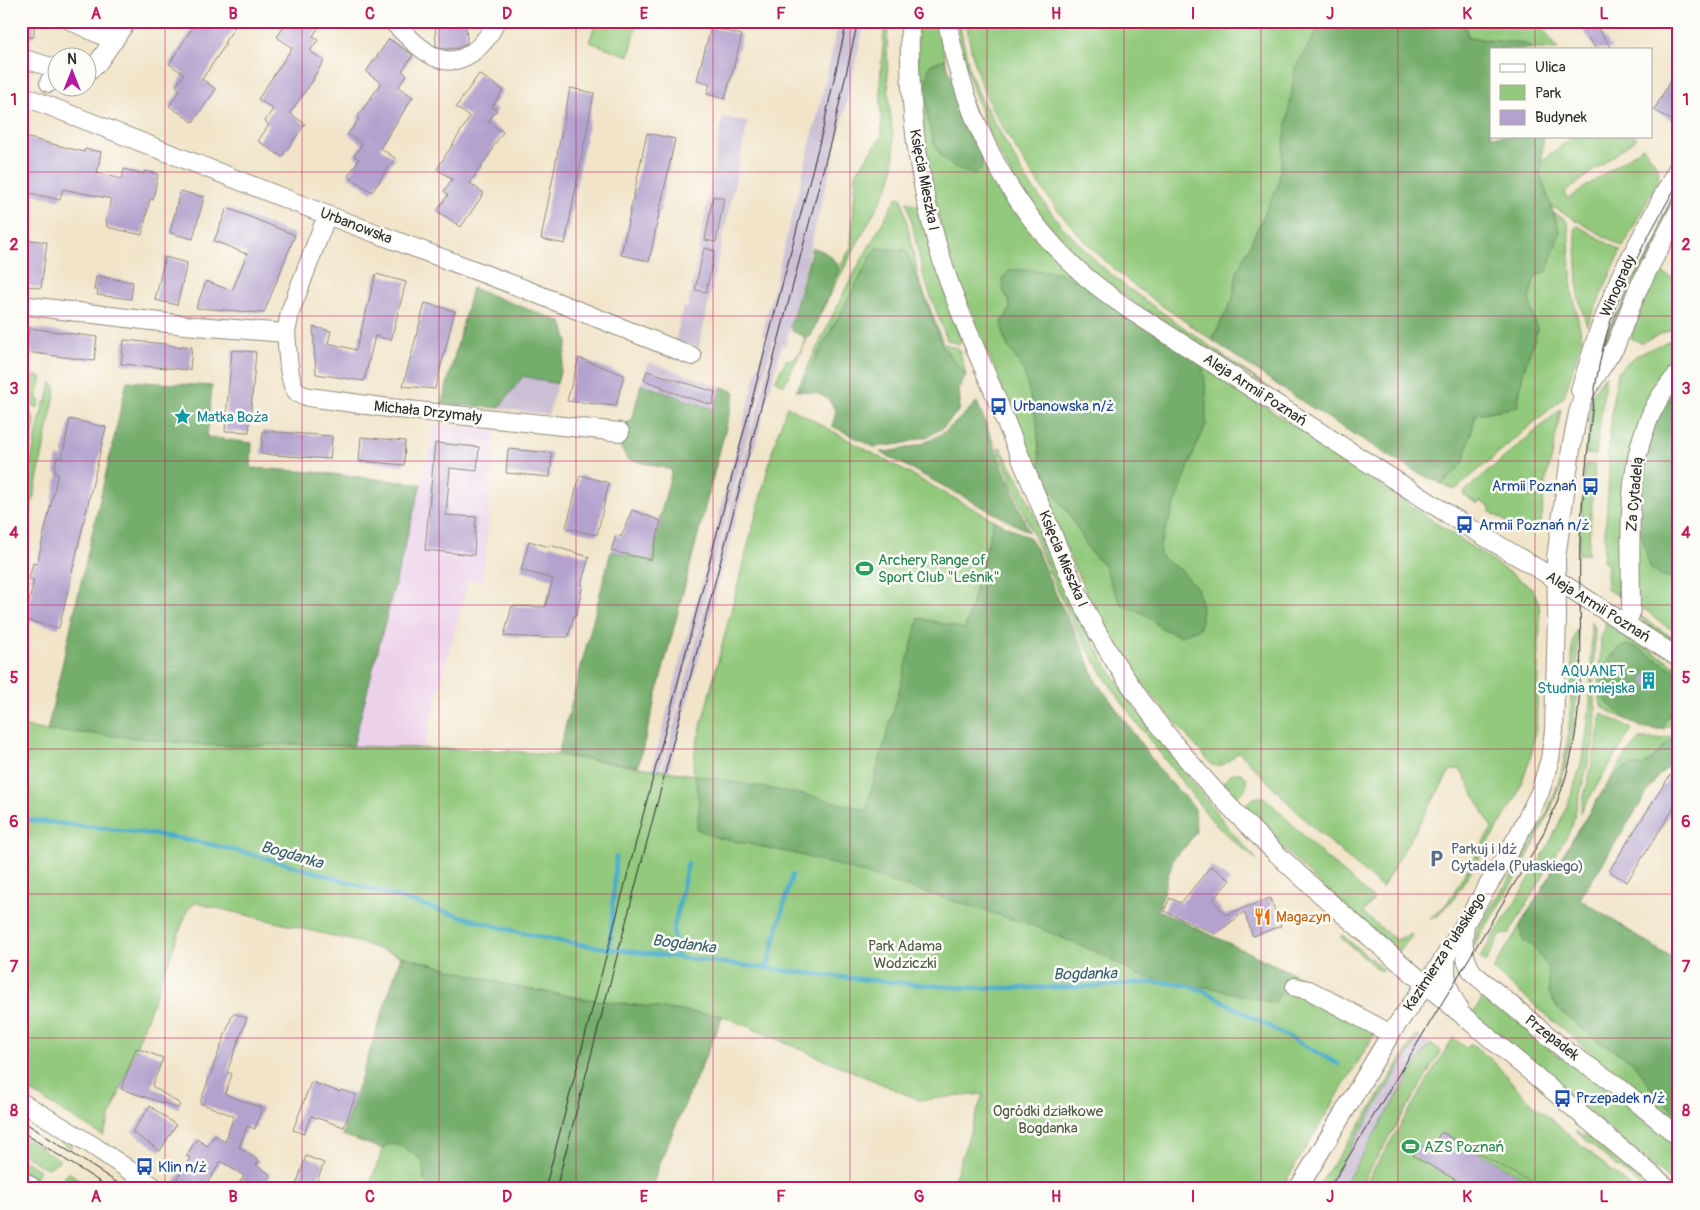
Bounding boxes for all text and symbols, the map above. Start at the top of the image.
text: A [91,4,102,24]
text: B [228,4,238,24]
text: C [365,4,375,24]
text: D [502,4,512,24]
text: E [640,4,649,24]
text: F [776,4,786,24]
text: G [914,4,925,24]
text: H [1051,4,1061,24]
text: I [1191,4,1195,24]
text: J [1326,4,1334,24]
text: K [1462,4,1472,24]
text: L [1599,4,1609,24]
north arrow [48,48,98,98]
legend [1490,48,1652,138]
text: N [67,51,77,68]
text: Ulica [1535,58,1566,77]
text: Park [1535,84,1562,103]
text: 1 [11,90,17,110]
text: 1 [1683,90,1689,110]
text: Budynek [1535,108,1588,127]
street label: Księcia Mieszka I [905,128,943,232]
street label: Urbanowska [317,204,395,248]
text: 2 [10,235,19,255]
text: 2 [1682,235,1691,255]
street label: Winogrady [1596,252,1640,320]
street label: Aleja Armii Poznań [1200,349,1310,431]
text: 3 [10,379,19,399]
text: 3 [1682,379,1691,399]
bus stop icon: Urbanowska n/ż [989,396,1009,416]
street label: Michała Drzymały [373,397,483,427]
place label: Urbanowska n/ż [1013,397,1114,416]
place icon: Matka Boża [173,407,193,427]
place label: Matka Boża [197,408,268,427]
street label: Za Cytadelą [1622,456,1648,532]
bus stop icon: Armii Poznań [1581,476,1601,496]
place label: Armii Poznań [1492,477,1577,496]
street label: Księcia Mieszka I [1034,508,1092,610]
bus stop icon: Armii Poznań n/ż [1455,515,1475,535]
place label: Armii Poznań n/ż [1479,516,1589,535]
text: 4 [9,523,19,543]
text: 4 [1681,523,1691,543]
place label: Archery Range of Sport Club "Leśnik" [878,551,1000,587]
sports icon: Archery Range of Sport Club "Leśnik" [854,559,874,579]
street label: Aleja Armii Poznań [1542,567,1654,647]
place label: AQUANET - Studnia miejska [1537,662,1635,698]
text: 5 [10,668,19,688]
text: 5 [1682,668,1691,688]
building icon: AQUANET - Studnia miejska [1639,670,1659,690]
text: 6 [9,812,19,832]
text: 6 [1681,812,1691,832]
water label: Bogdanka [259,837,327,874]
place label: Parkuj i Idź Cytadela (Pułaskiego) [1451,840,1584,876]
parking icon: Parkuj i Idź Cytadela (Pułaskiego) [1427,848,1447,868]
street label: Kazimierza Pułaskiego [1399,889,1491,1015]
restaurant icon: Magazyn [1252,907,1272,927]
place label: Magazyn [1276,908,1331,927]
water label: Bogdanka [651,930,718,958]
park label: Park Adama Wodziczki [868,937,942,973]
text: 7 [10,957,19,977]
text: 7 [1682,957,1691,977]
water label: Bogdanka [1053,963,1119,985]
street label: Przepadek [1521,1011,1584,1066]
bus stop icon: Przepadek n/ż [1552,1088,1572,1108]
place label: Przepadek n/ż [1576,1089,1665,1108]
text: 8 [10,1101,18,1121]
text: 8 [1682,1101,1690,1121]
park label: Ogródki działkowe Bogdanka [993,1102,1104,1138]
sports icon: AZS Poznań [1400,1137,1420,1157]
place label: AZS Poznań [1424,1138,1504,1157]
bus stop icon: Klin n/ż [134,1157,154,1177]
place label: Klin n/ż [158,1158,207,1177]
text: A [91,1187,102,1207]
text: B [228,1187,238,1207]
text: C [365,1187,375,1207]
text: D [502,1187,512,1207]
text: E [640,1187,649,1207]
text: F [776,1187,786,1207]
text: G [914,1187,925,1207]
text: H [1051,1187,1061,1207]
text: I [1191,1187,1195,1207]
text: J [1326,1187,1334,1207]
text: K [1462,1187,1472,1207]
text: L [1599,1187,1609,1207]

